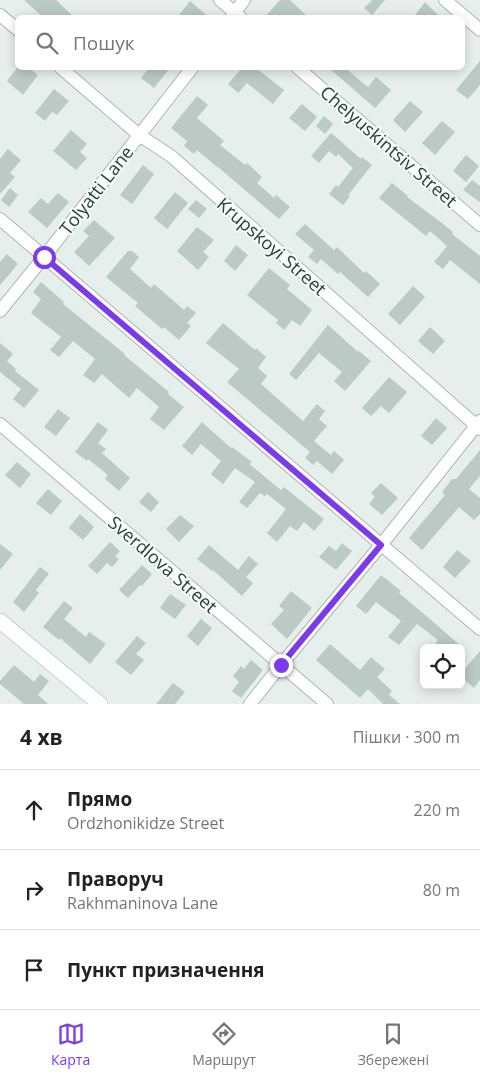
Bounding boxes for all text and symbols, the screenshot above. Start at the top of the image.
search box [15,15,465,70]
icon: search [33,29,61,57]
text: Пошук [73,30,135,56]
street label: Chelyuskintsiv Street [315,80,463,212]
street label: Tolyatti Lane [54,140,138,240]
street label: Krupskoyi Street [212,192,332,300]
route start [33,246,56,269]
street label: Sverdlova Street [104,510,222,618]
map controls [420,644,465,689]
button: locate [420,644,465,689]
route end [270,654,293,677]
text: 4 хв [20,723,63,751]
text: Пішки · 300 m [353,726,460,748]
text: Прямо [67,786,132,812]
icon: ahead [20,796,48,824]
text: 220 m [414,799,460,821]
text: Ordzhonikidze Street [67,812,224,834]
text: Праворуч [67,866,164,892]
icon: right [20,876,48,904]
text: 80 m [423,879,460,901]
text: Rakhmaninova Lane [67,892,218,914]
icon: arrive [20,956,48,984]
text: Пункт призначення [67,957,265,983]
tab: Карта [51,1020,90,1069]
tab: Маршрут [192,1020,256,1069]
tab: Збережені [358,1020,429,1069]

